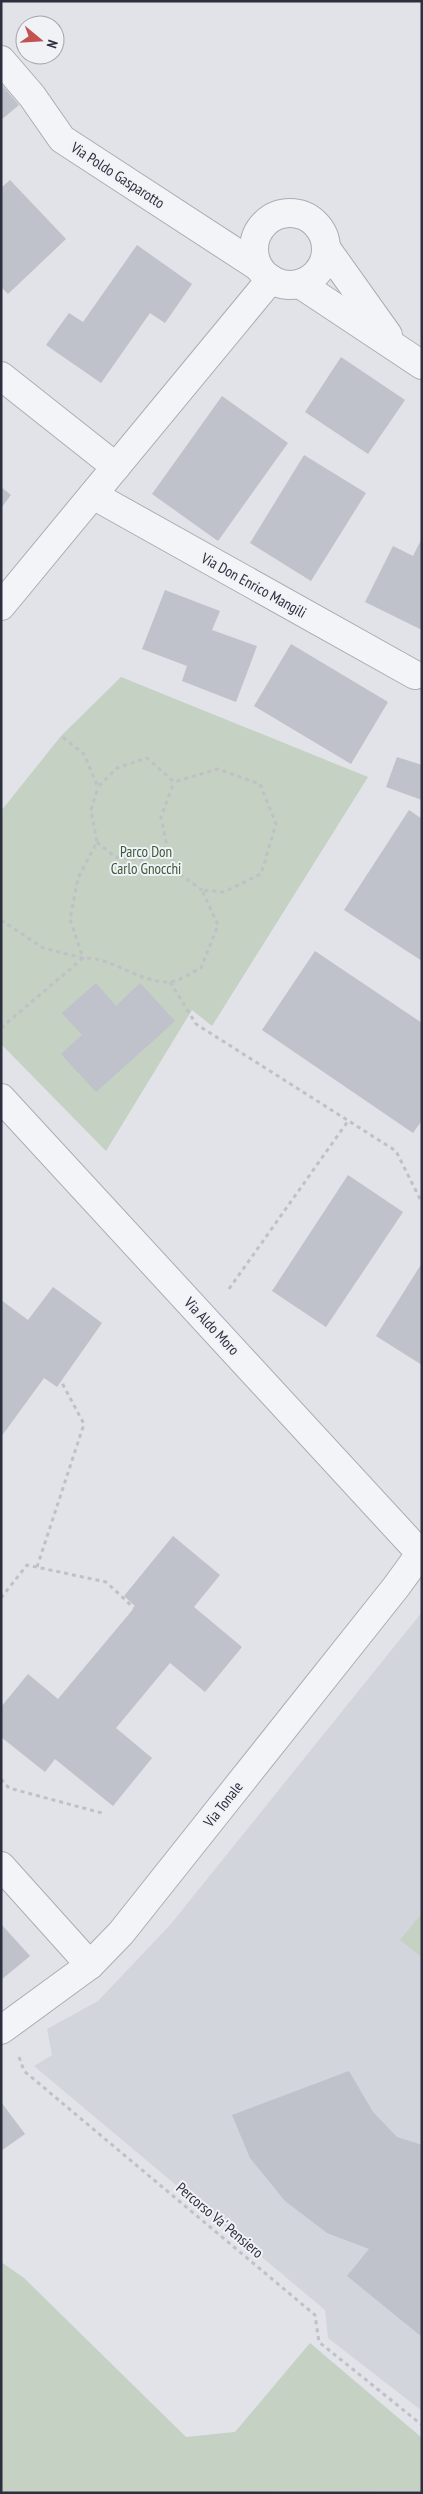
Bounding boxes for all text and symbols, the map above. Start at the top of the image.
north arrow [15,15,65,65]
text: N [43,38,62,50]
street label: Via Poldo Gasparotto [67,137,168,212]
street label: Via Don Enrico Mangili [197,548,310,622]
park label: Parco Don Carlo Gnocchi [111,842,181,878]
street label: Via Aldo Moro [180,1292,244,1359]
street label: Via Tonale [199,1777,247,1831]
street label: Percorso Va' Pensiero [173,2178,267,2262]

